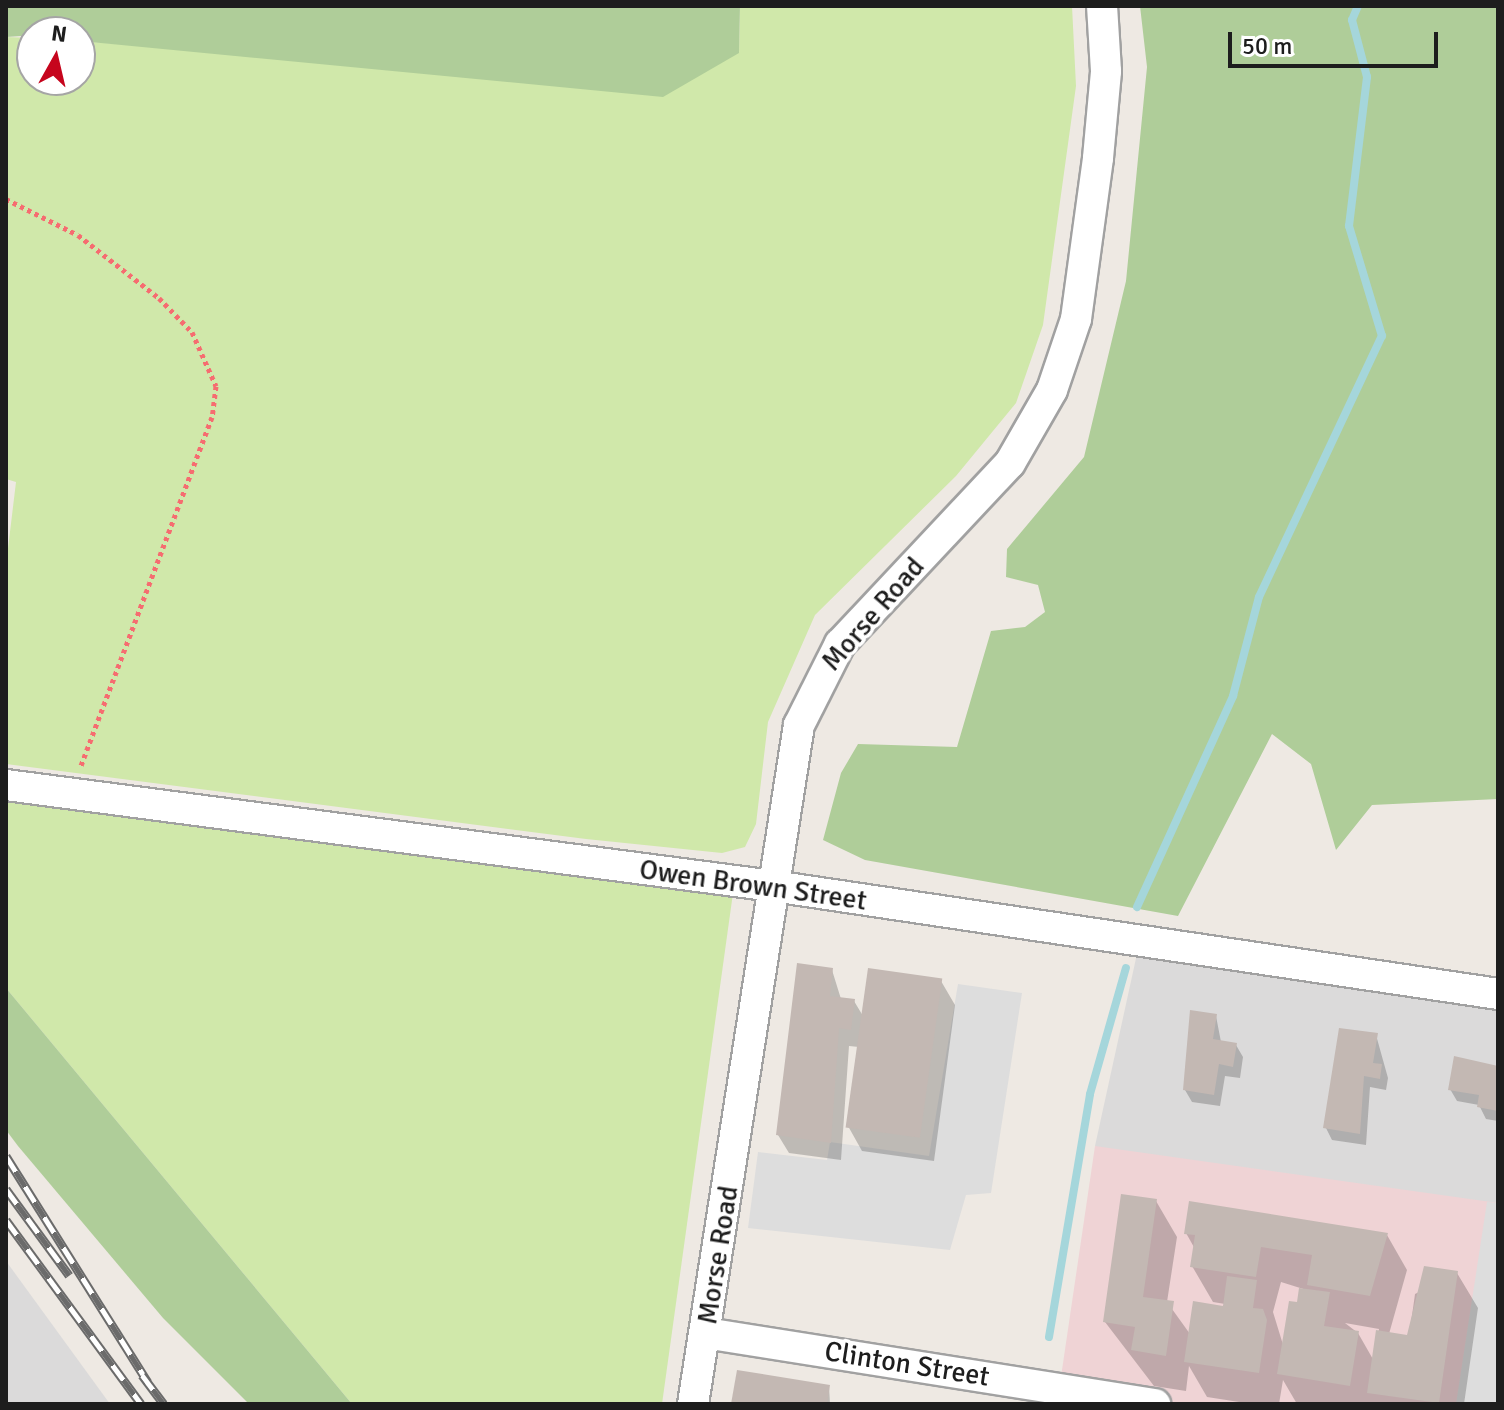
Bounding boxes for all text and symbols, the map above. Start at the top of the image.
north arrow [16,16,96,96]
scale bar [1232,16,1442,66]
text: N [50,19,69,48]
text: 50 m [1242,31,1292,61]
street label: Morse Road [814,550,932,678]
street label: Owen Brown Street [637,852,869,918]
street label: Morse Road [690,1183,746,1327]
street label: Clinton Street [822,1334,992,1394]

